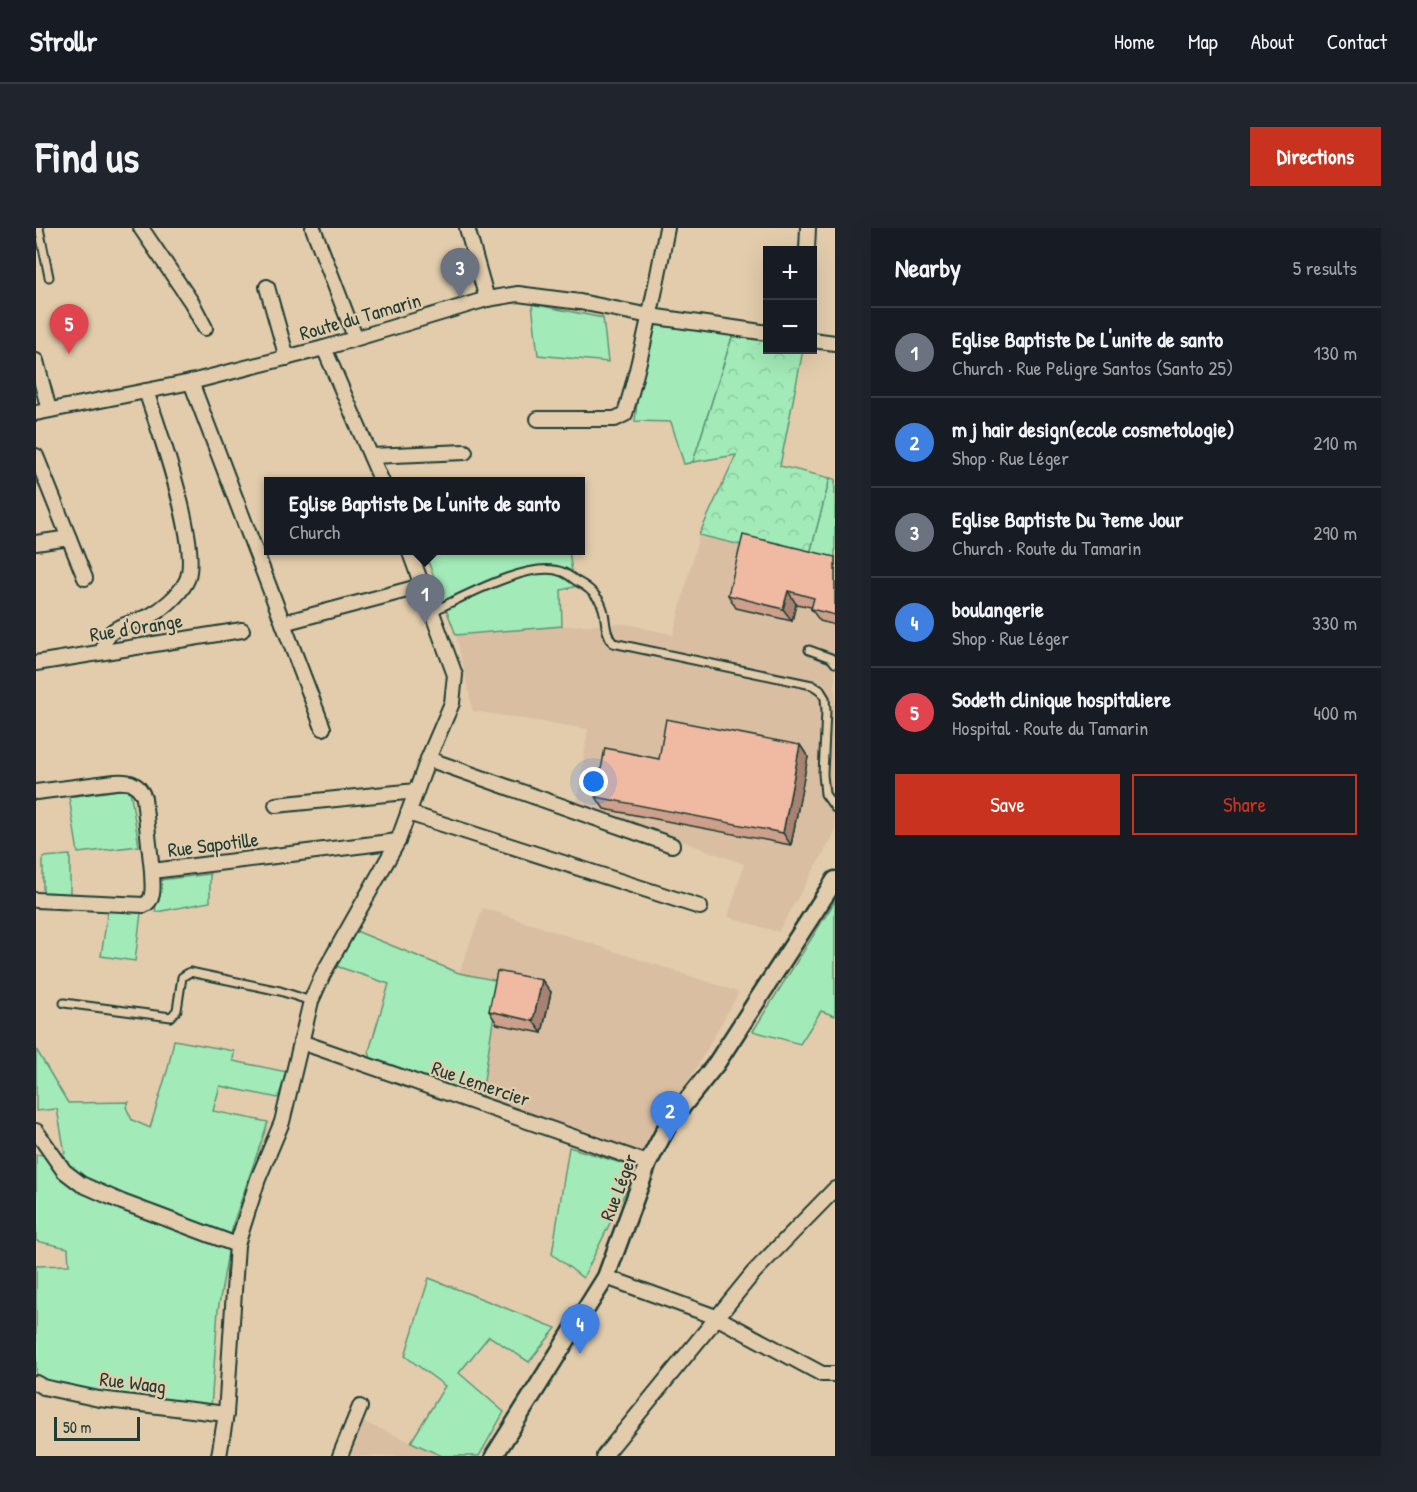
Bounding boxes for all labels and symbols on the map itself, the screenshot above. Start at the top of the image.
pin: 3 [440,248,480,298]
street label: Route du Tamarin [296,286,424,346]
pin: 5 [50,304,88,354]
pin: 1 [406,574,444,624]
street label: Rue d'Orange [88,606,184,648]
your location [579,767,608,796]
street label: Rue Sapotille [166,825,260,863]
street label: Rue Lemercier [428,1054,534,1112]
pin: 2 [650,1092,690,1141]
street label: Rue Léger [593,1149,643,1224]
pin: 4 [560,1304,600,1354]
street label: Rue Waag [98,1365,168,1399]
scale bar [54,1414,140,1442]

